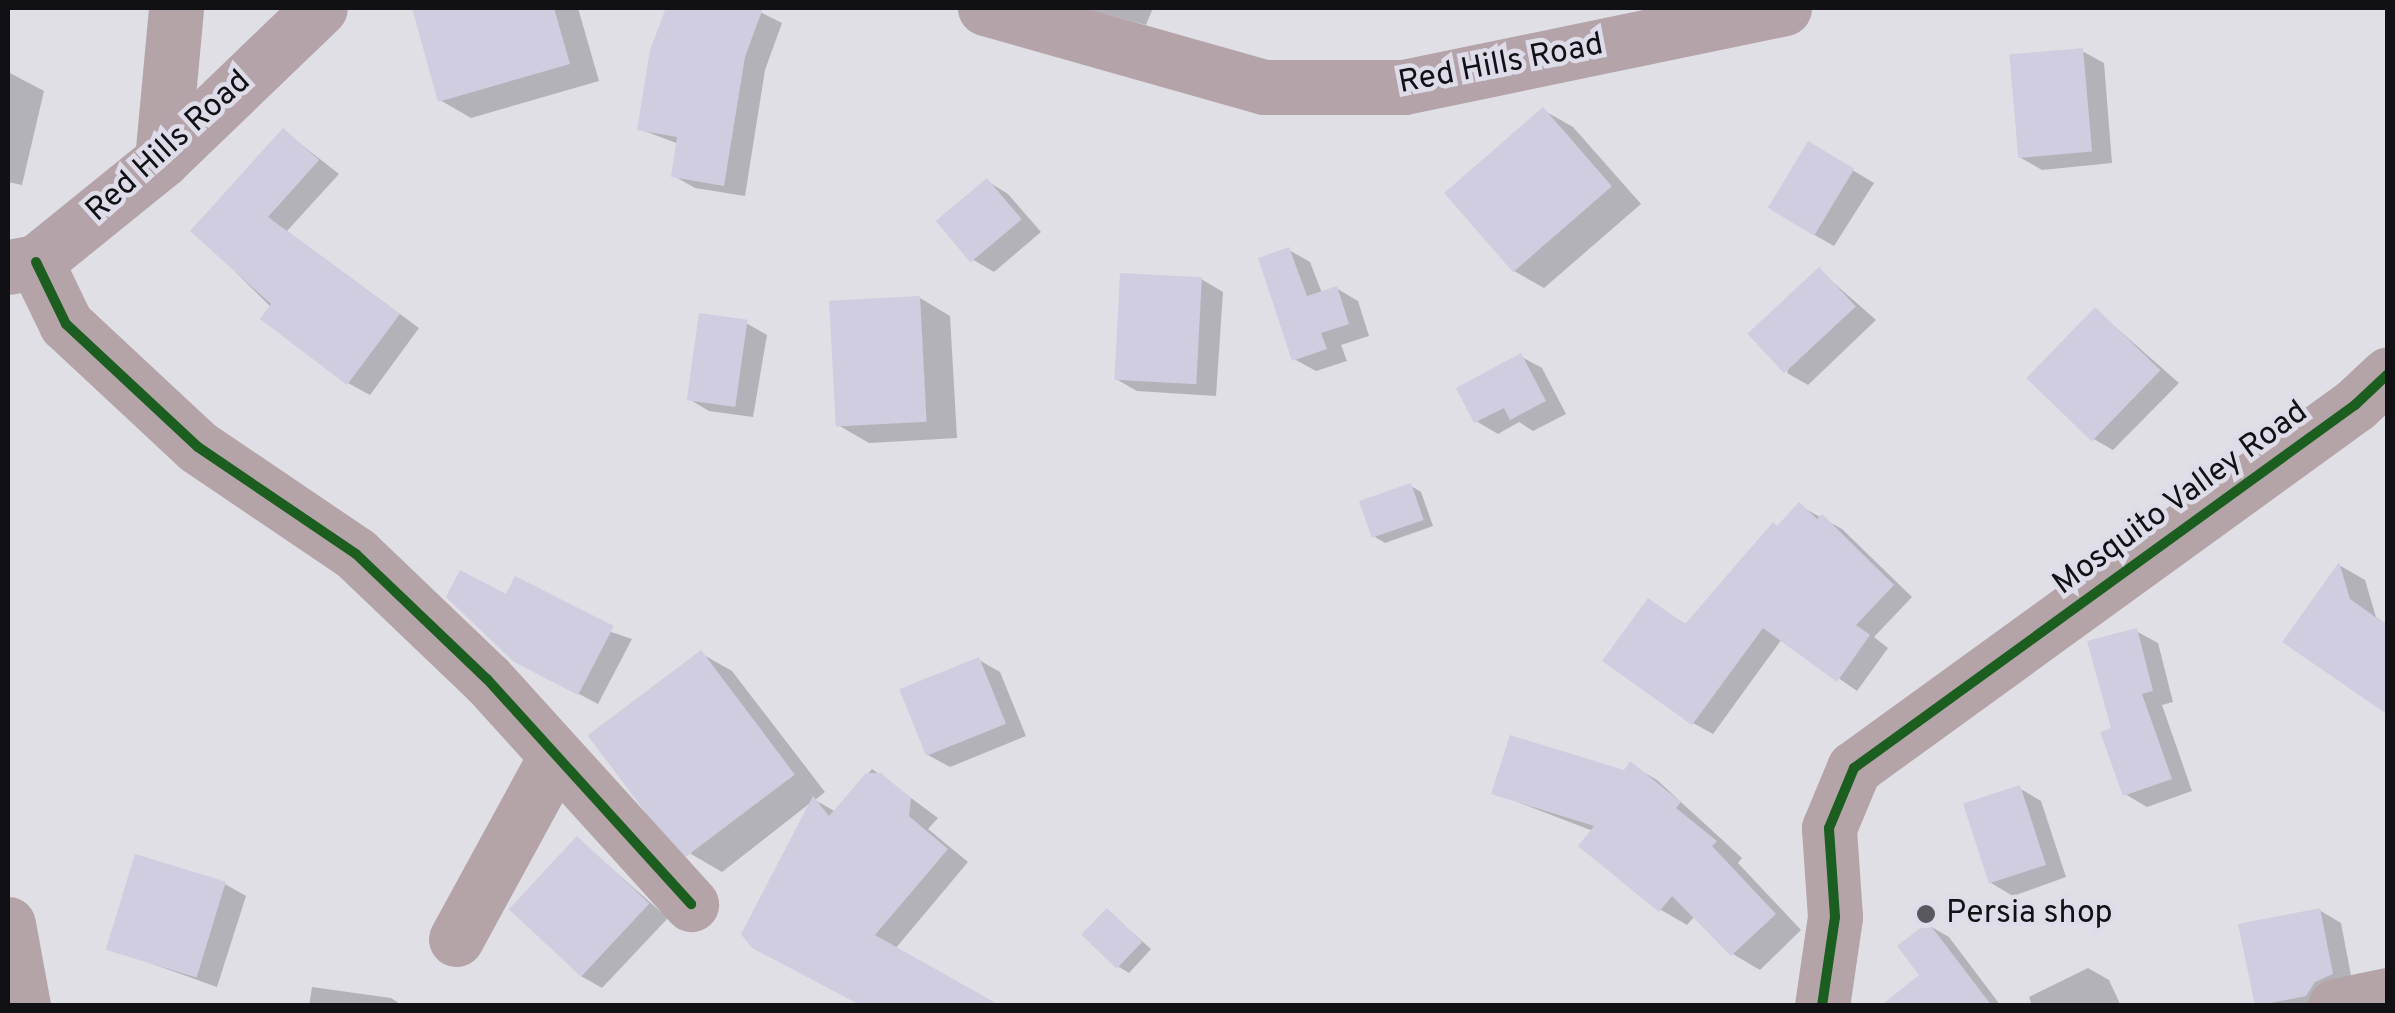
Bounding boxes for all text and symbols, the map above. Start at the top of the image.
street label: Red Hills Road [1395,26,1607,104]
street label: Red Hills Road [79,63,259,231]
street label: Mosquito Valley Road [2046,393,2316,605]
place label: Persia shop [1946,895,2113,933]
marker: Persia shop [1915,903,1937,925]

